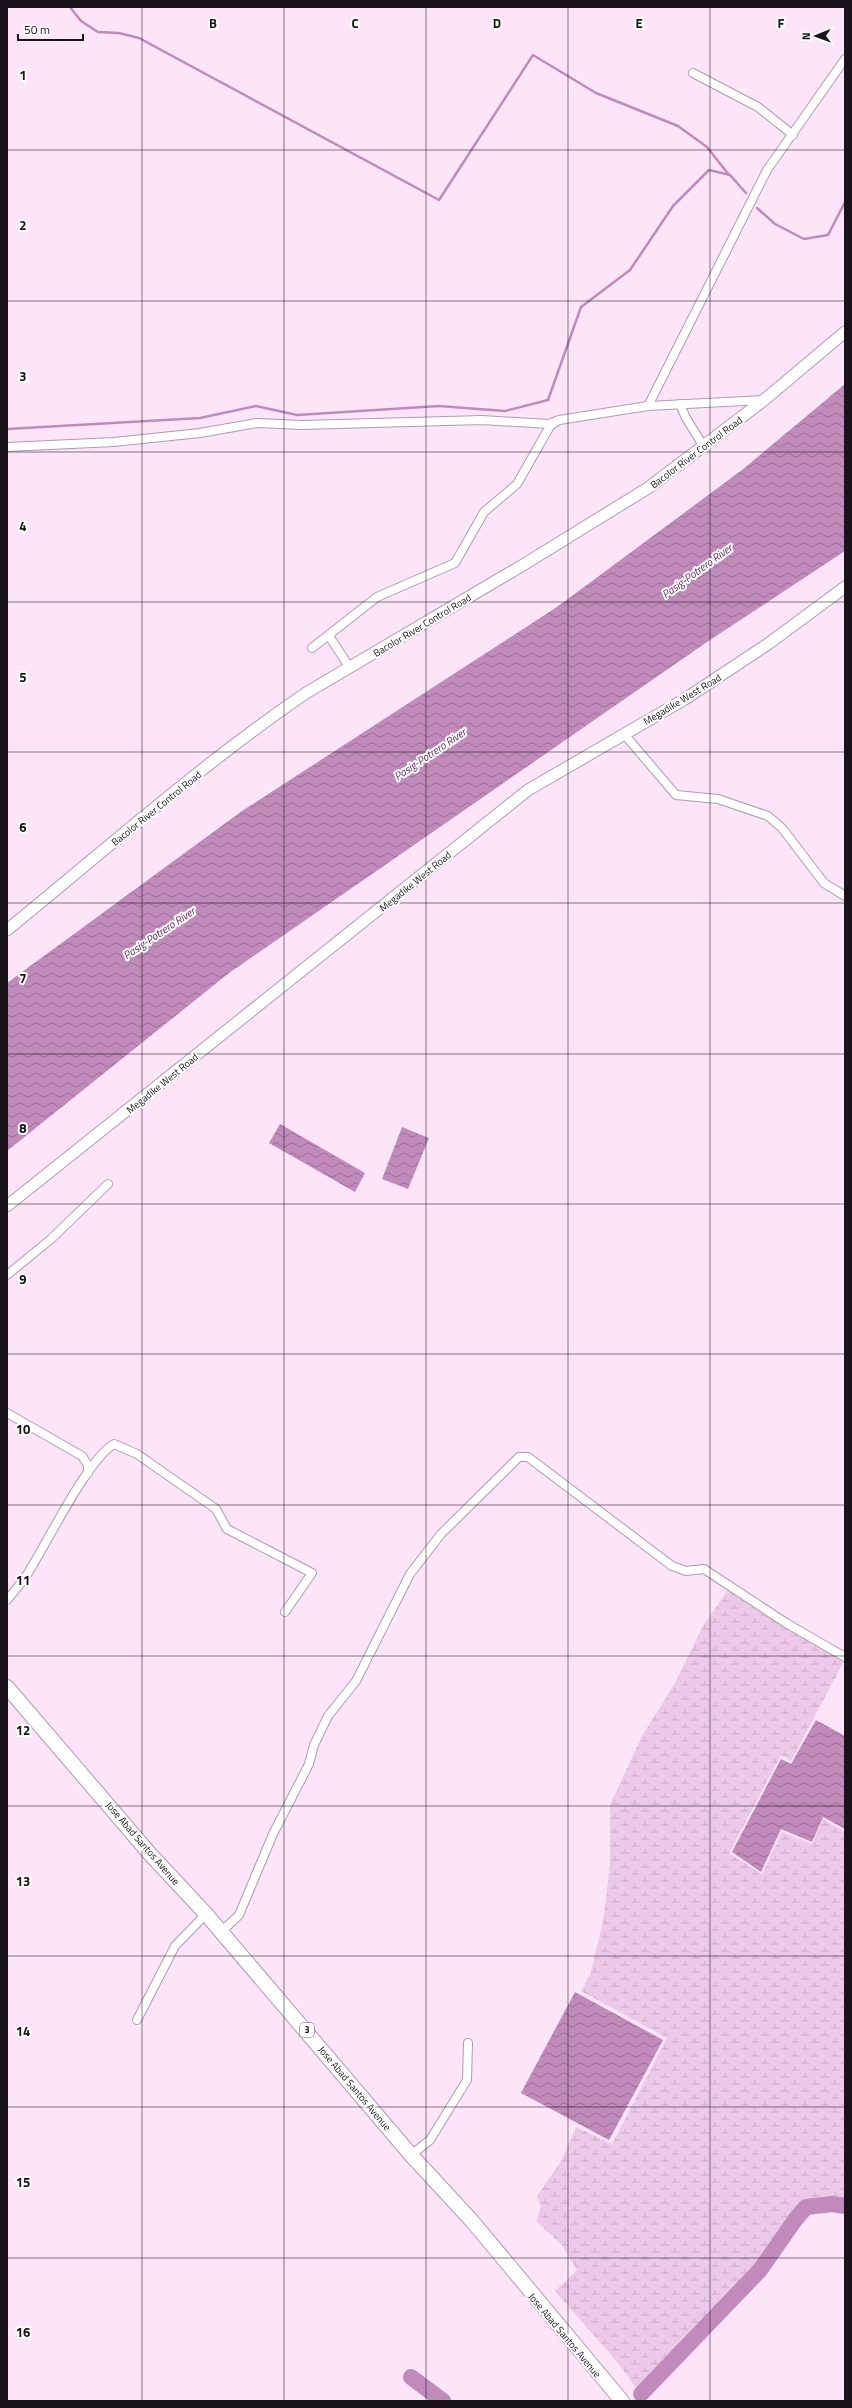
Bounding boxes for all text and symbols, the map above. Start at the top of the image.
text: B [209,13,217,33]
text: C [351,13,359,33]
text: D [493,13,501,33]
text: E [635,13,643,33]
text: F [778,13,785,33]
scale bar [18,16,83,42]
north arrow [796,16,836,56]
text: 50 m [24,20,50,39]
text: N [798,32,814,40]
text: 1 [19,65,27,85]
text: 2 [19,215,27,235]
text: 3 [19,366,27,386]
street label: Bacolor River Control Road [647,413,746,492]
text: 4 [19,516,27,536]
water label: Pasig-Potrero River [659,539,737,602]
street label: Bacolor River Control Road [370,590,474,661]
text: 5 [19,667,27,687]
street label: Megadike West Road [640,670,724,729]
water label: Pasig-Potrero River [391,723,470,784]
street label: Bacolor River Control Road [108,767,205,849]
text: 6 [19,817,27,837]
street label: Megadike West Road [376,848,454,915]
water label: Pasig-Potrero River [120,902,199,963]
text: 7 [19,968,27,988]
street label: Megadike West Road [123,1050,201,1117]
text: 8 [19,1118,27,1138]
text: 9 [19,1269,27,1289]
text: 10 [16,1419,30,1439]
text: 11 [16,1570,30,1590]
text: 12 [16,1720,30,1740]
street label: Jose Abad Santos Avenue [102,1798,183,1888]
text: 13 [16,1871,30,1891]
text: 14 [16,2021,30,2041]
road number: 3 [300,2023,314,2037]
street label: Jose Abad Santos Avenue [315,2043,395,2134]
text: 15 [16,2172,30,2192]
street label: Jose Abad Santos Avenue [525,2290,605,2381]
text: 16 [16,2322,30,2342]

